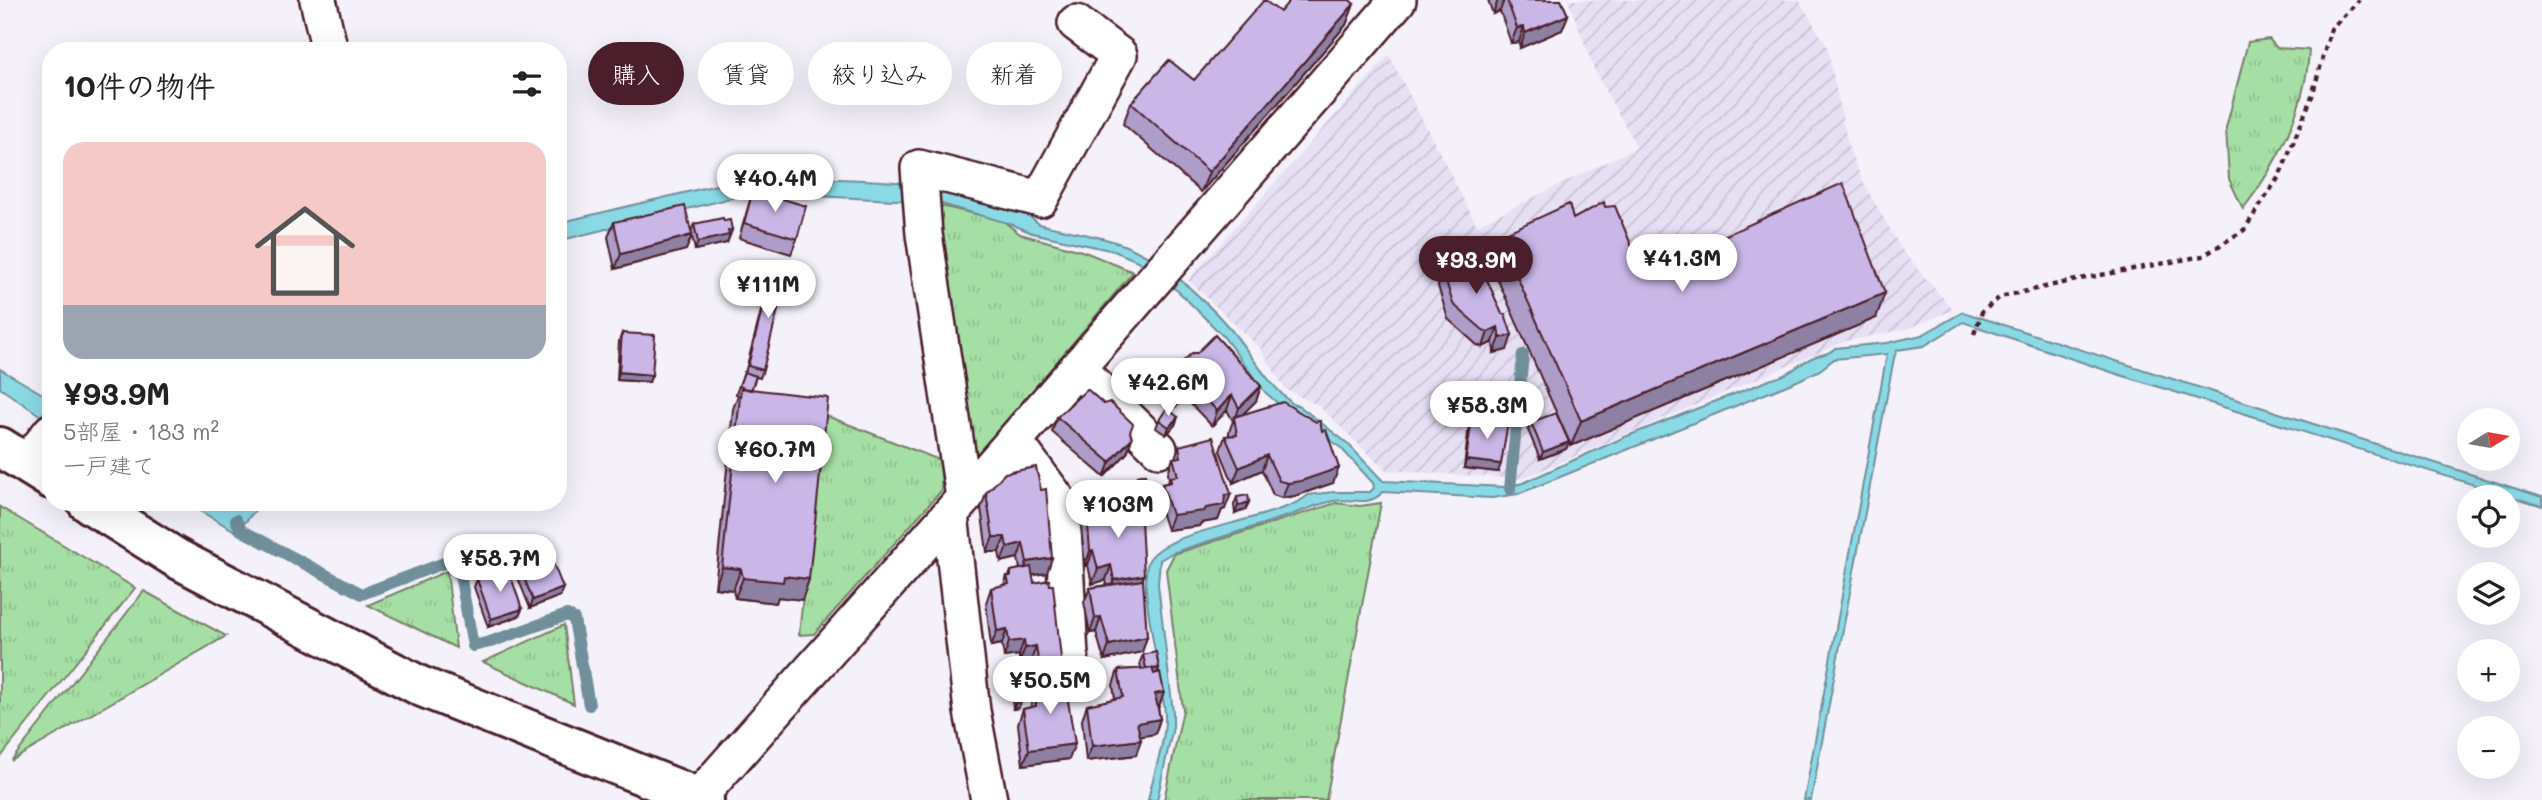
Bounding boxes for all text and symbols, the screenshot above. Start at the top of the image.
chip: 購入 [588,42,684,105]
chip: 賃貸 [698,42,794,105]
chip: 絞り込み [808,42,952,105]
chip: 新着 [966,42,1062,105]
text: 10件の物件 [63,65,216,105]
icon: filters [508,65,546,103]
pin: ¥40.4M [718,154,832,214]
text: ¥40.4M [733,162,817,192]
icon: home [242,188,368,314]
pin: ¥41.3M [1625,234,1739,294]
pin: ¥93.9M [1419,236,1533,296]
text: ¥41.3M [1642,242,1722,272]
text: ¥93.9M [1435,244,1517,274]
pin: ¥111M [719,260,817,320]
text: ¥111M [736,268,800,298]
pin: ¥42.6M [1111,358,1225,418]
text: ¥42.6M [1127,366,1209,396]
text: ¥93.9M [63,373,170,413]
pin: ¥58.3M [1430,382,1544,441]
text: ¥58.3M [1446,389,1528,419]
north arrow [2457,408,2520,471]
map controls [2457,408,2520,779]
text: 5部屋 · 183 m² [63,416,219,446]
pin: ¥60.7M [718,426,832,485]
text: ¥60.7M [734,433,816,463]
text: 一戸建て [63,450,155,480]
pin: ¥103M [1069,480,1167,540]
button: locate [2457,485,2520,548]
text: ¥103M [1082,488,1154,518]
pin: ¥58.7M [443,534,557,594]
text: ¥58.7M [459,542,541,572]
button: layers [2457,562,2520,625]
button: + [2457,639,2520,702]
pin: ¥50.5M [993,656,1107,716]
text: ¥50.5M [1009,664,1091,694]
button: − [2457,716,2520,779]

